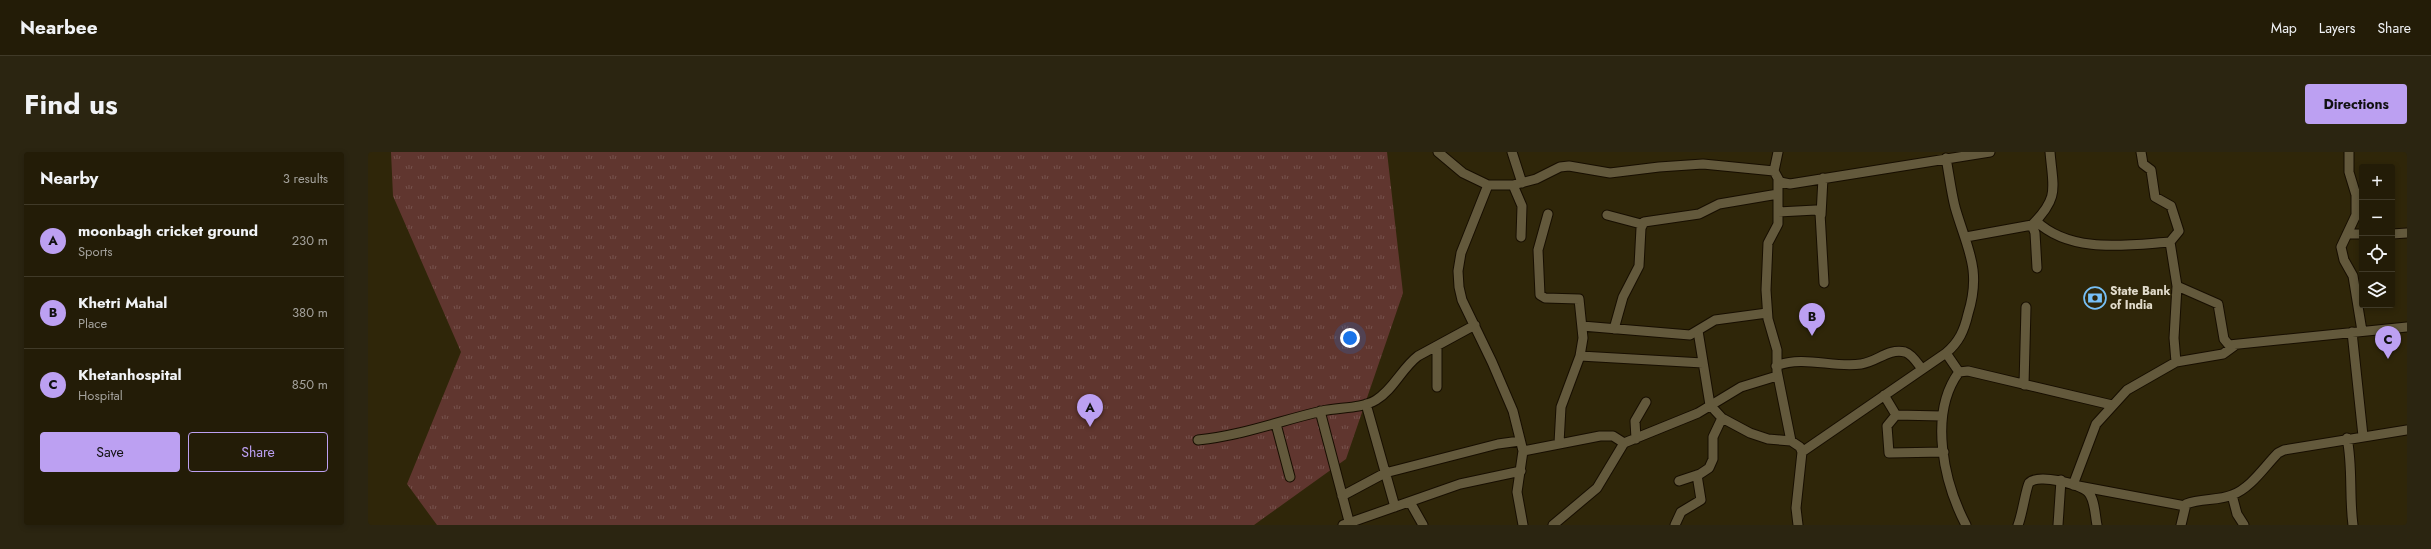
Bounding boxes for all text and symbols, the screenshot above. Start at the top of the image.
text: Nearbee [20,14,98,41]
text: Map [2271,18,2297,38]
text: Layers [2319,18,2355,38]
text: Share [2377,18,2411,38]
text: Find us [24,84,118,125]
button: Directions [2305,84,2407,124]
map controls [2359,164,2395,308]
button: + [2359,164,2395,200]
text: Nearby [40,166,98,190]
text: 3 results [283,169,328,188]
button: − [2359,200,2395,236]
text: moonbagh cricket ground [78,220,258,242]
text: A [48,231,58,250]
text: 230 m [292,231,328,250]
button: locate [2359,236,2395,272]
text: Sports [78,242,112,261]
button: layers [2359,272,2395,308]
place label: State Bank of India [2110,282,2170,314]
bank icon: State Bank of India [2082,285,2108,311]
text: Khetri Mahal [78,292,167,314]
text: B [49,303,57,322]
text: 380 m [292,303,328,322]
pin: B [1799,303,1825,336]
text: Place [78,314,107,333]
pin: C [2375,326,2401,359]
your location [1340,328,1360,348]
text: Khetanhospital [78,364,182,386]
text: C [48,375,58,394]
text: 850 m [292,375,328,394]
text: Hospital [78,386,123,405]
pin: A [1077,394,1103,427]
button: Save [40,432,180,472]
button: Share [188,432,328,472]

